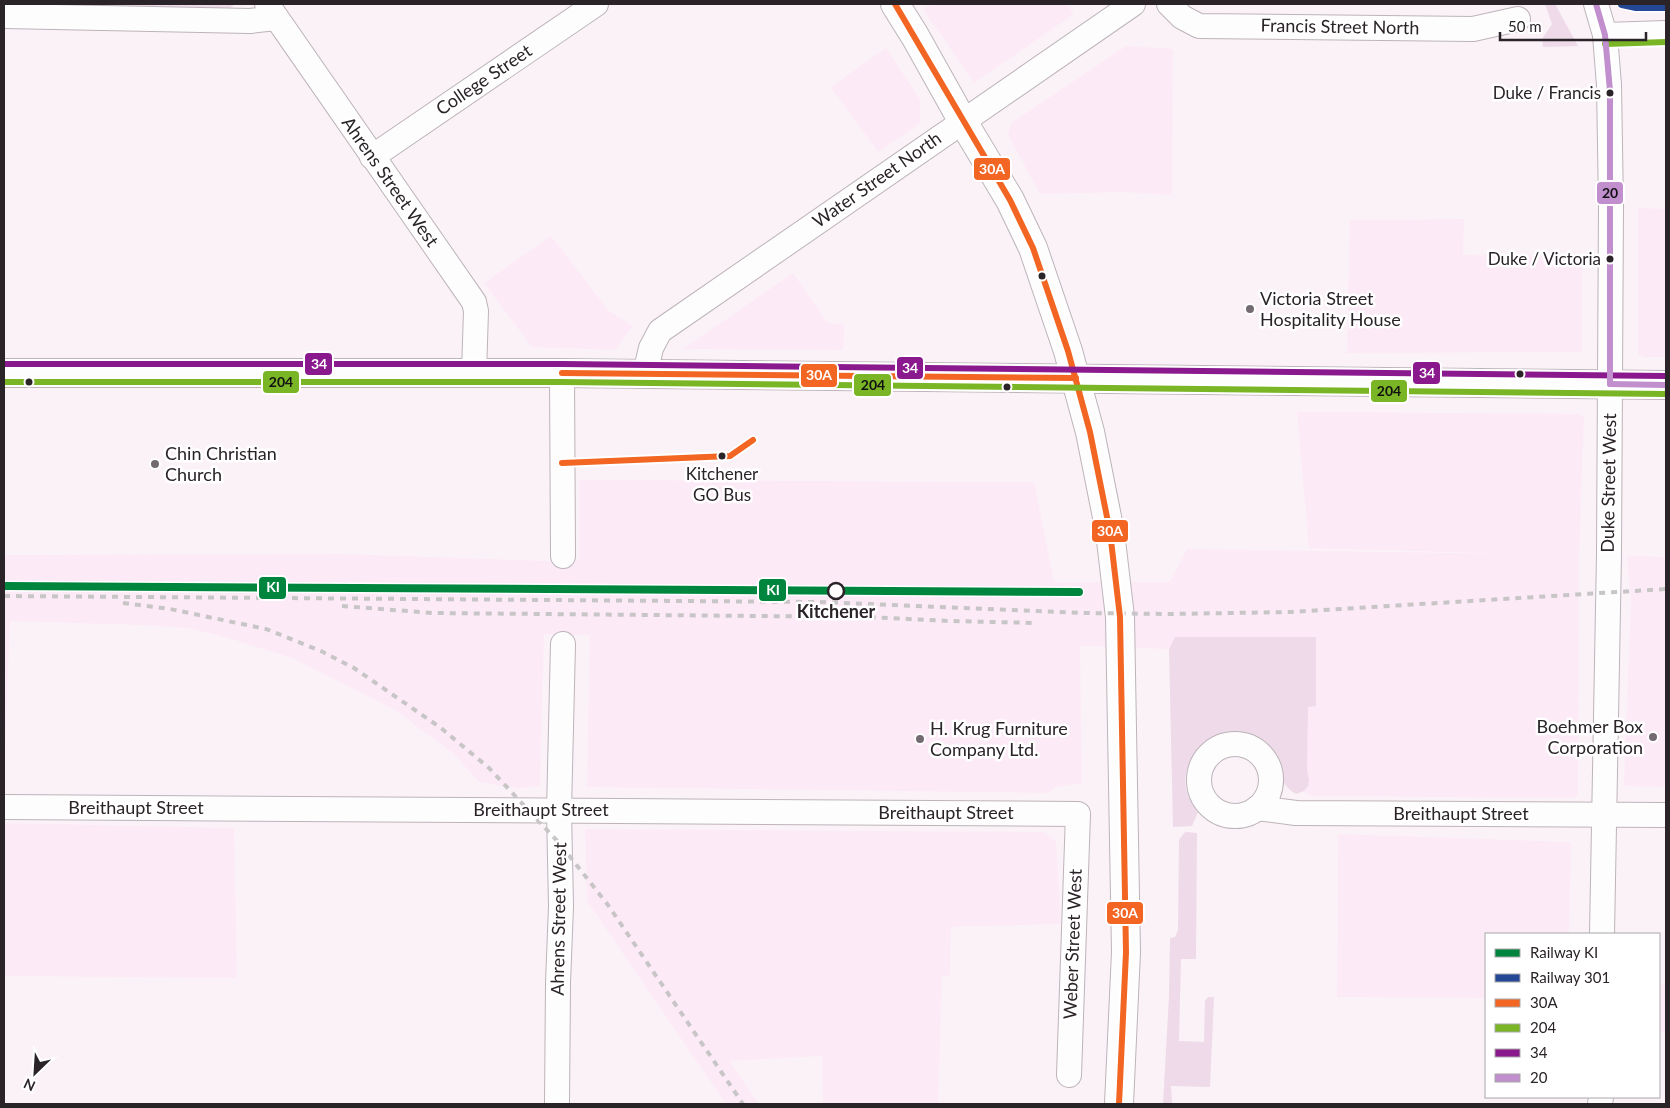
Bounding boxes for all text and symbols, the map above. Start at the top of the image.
scale bar [1500,10,1646,42]
street label: Francis Street North [1260,14,1420,38]
text: 50 m [1508,17,1542,35]
street label: College Street [431,39,536,119]
place label: Duke / Francis [1493,82,1601,103]
marker: Duke / Francis [1605,88,1615,98]
street label: Ahrens Street West [338,112,444,251]
street label: Water Street North [808,127,945,232]
line badge: 30A [973,157,1011,181]
text: 30A [979,160,1005,177]
line badge: 20 [1596,181,1624,205]
text: 20 [1602,184,1618,201]
place label: Duke / Victoria [1488,248,1601,269]
marker: Duke / Victoria [1605,254,1615,264]
unlabelled marker [1037,271,1047,281]
place label: Victoria Street Hospitality House [1260,287,1401,330]
marker: Victoria Street Hospitality House [1244,303,1256,315]
line badge: 34 [304,352,333,376]
text: 34 [311,355,327,372]
line badge: 34 [896,356,924,380]
text: 34 [902,359,918,376]
line badge: 34 [1412,361,1441,385]
line badge: 30A [800,363,838,388]
text: 34 [1419,364,1435,381]
text: 30A [806,366,832,383]
unlabelled marker [1515,369,1525,379]
line badge: 204 [262,370,300,394]
text: 204 [269,373,293,390]
line badge: 204 [853,373,892,397]
text: 204 [861,376,885,393]
unlabelled marker [24,377,34,387]
line badge: 204 [1370,379,1408,403]
unlabelled marker [1002,382,1012,392]
text: 204 [1377,382,1401,399]
street label: Duke Street West [1596,413,1620,553]
place label: Chin Christian Church [165,442,277,485]
marker: Kitchener GO Bus [717,451,727,461]
marker: Chin Christian Church [149,458,161,470]
place label: Kitchener GO Bus [686,463,759,505]
line badge: 30A [1091,519,1129,543]
text: 30A [1097,522,1123,539]
line badge: KI [258,576,287,600]
text: KI [266,578,280,595]
line badge: KI [758,578,787,602]
text: KI [766,581,780,598]
marker: Kitchener [827,582,845,600]
place label: Kitchener [797,600,876,622]
place label: Boehmer Box Corporation [1536,715,1643,758]
place label: H. Krug Furniture Company Ltd. [930,717,1068,760]
marker: Boehmer Box Corporation [1647,731,1659,743]
marker: H. Krug Furniture Company Ltd. [914,733,926,745]
street label: Breithaupt Street [68,796,204,818]
street label: Breithaupt Street [473,798,609,820]
street label: Breithaupt Street [878,801,1014,823]
street label: Breithaupt Street [1393,802,1529,824]
street label: Ahrens Street West [546,842,570,996]
street label: Weber Street West [1058,868,1086,1020]
line badge: 30A [1106,901,1144,925]
text: 30A [1112,904,1138,921]
legend [1485,933,1660,1098]
text: Railway KI [1530,943,1598,961]
text: Railway 301 [1530,968,1610,986]
text: 30A [1530,993,1558,1011]
text: 204 [1530,1018,1556,1036]
text: 34 [1530,1043,1548,1061]
north arrow [10,1048,60,1098]
text: 20 [1530,1068,1548,1086]
text: N [21,1075,38,1095]

